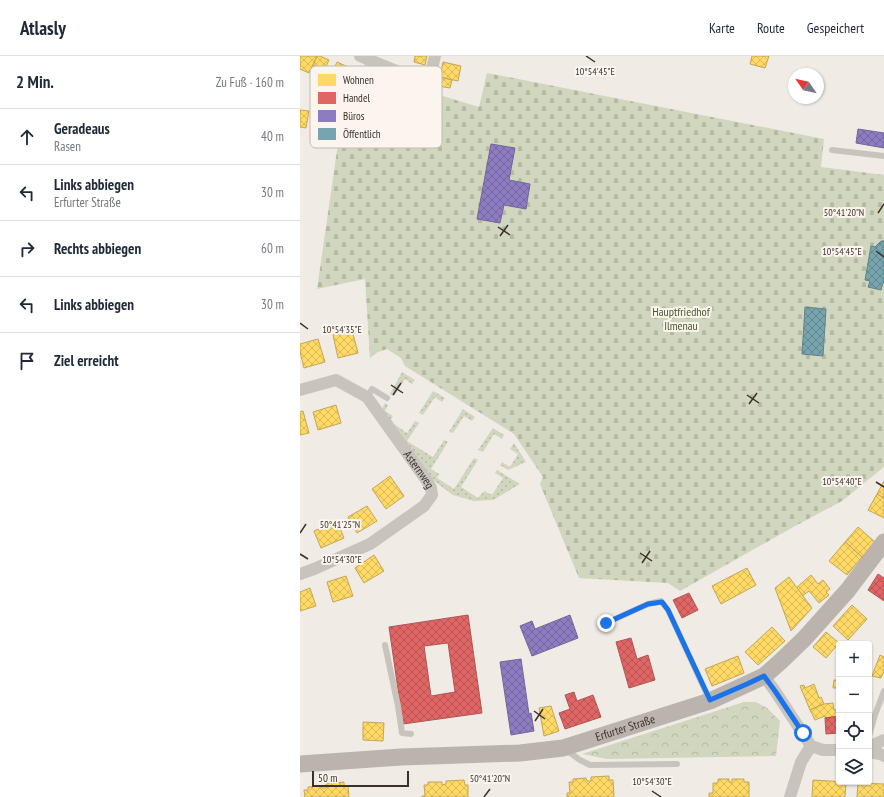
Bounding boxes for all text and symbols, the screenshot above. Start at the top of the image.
text: Atlasly [20,16,66,40]
text: Karte [709,19,735,37]
text: Route [757,19,785,37]
text: Gespeichert [807,19,864,37]
text: 10°54'45"E [575,65,615,78]
legend [310,66,442,148]
north arrow [788,68,824,104]
text: 2 Min. [16,71,54,93]
text: Wohnen [343,73,374,87]
text: Zu Fuß · 160 m [216,74,284,91]
text: Handel [343,91,370,105]
text: Büros [343,109,365,123]
text: Geradeaus [54,119,110,138]
icon: ahead [16,126,38,148]
text: Öffentlich [343,127,381,141]
text: 40 m [261,128,284,145]
text: Rasen [54,138,81,155]
text: Links abbiegen [54,175,134,194]
icon: left [16,182,38,204]
text: 30 m [261,184,284,201]
text: Erfurter Straße [54,194,121,211]
text: 50°41'20"N [824,206,864,219]
icon: right [16,238,38,260]
text: Rechts abbiegen [54,239,141,258]
text: 60 m [261,240,284,257]
text: 10°54'45"E [822,245,862,258]
icon: left [16,294,38,316]
text: Links abbiegen [54,295,134,314]
text: 30 m [261,296,284,313]
park label: Hauptfriedhof Ilmenau [652,304,711,333]
text: 10°54'35"E [322,323,362,336]
icon: arrive [16,350,38,372]
text: Ziel erreicht [54,351,119,370]
street label: Asternweg [401,447,438,491]
text: 10°54'40"E [822,475,862,488]
text: 50°41'25"N [320,518,360,531]
text: 10°54'30"E [322,553,362,566]
route end [597,614,615,632]
map controls [836,641,872,785]
button: + [836,641,872,677]
button: − [836,677,872,713]
street label: Erfurter Straße [593,711,657,744]
button: locate [836,713,872,749]
route start [794,724,812,742]
button: layers [836,749,872,785]
scale bar [312,769,409,788]
text: 50 m [318,771,337,785]
text: 50°41'20"N [470,772,510,785]
text: 10°54'30"E [632,775,672,788]

